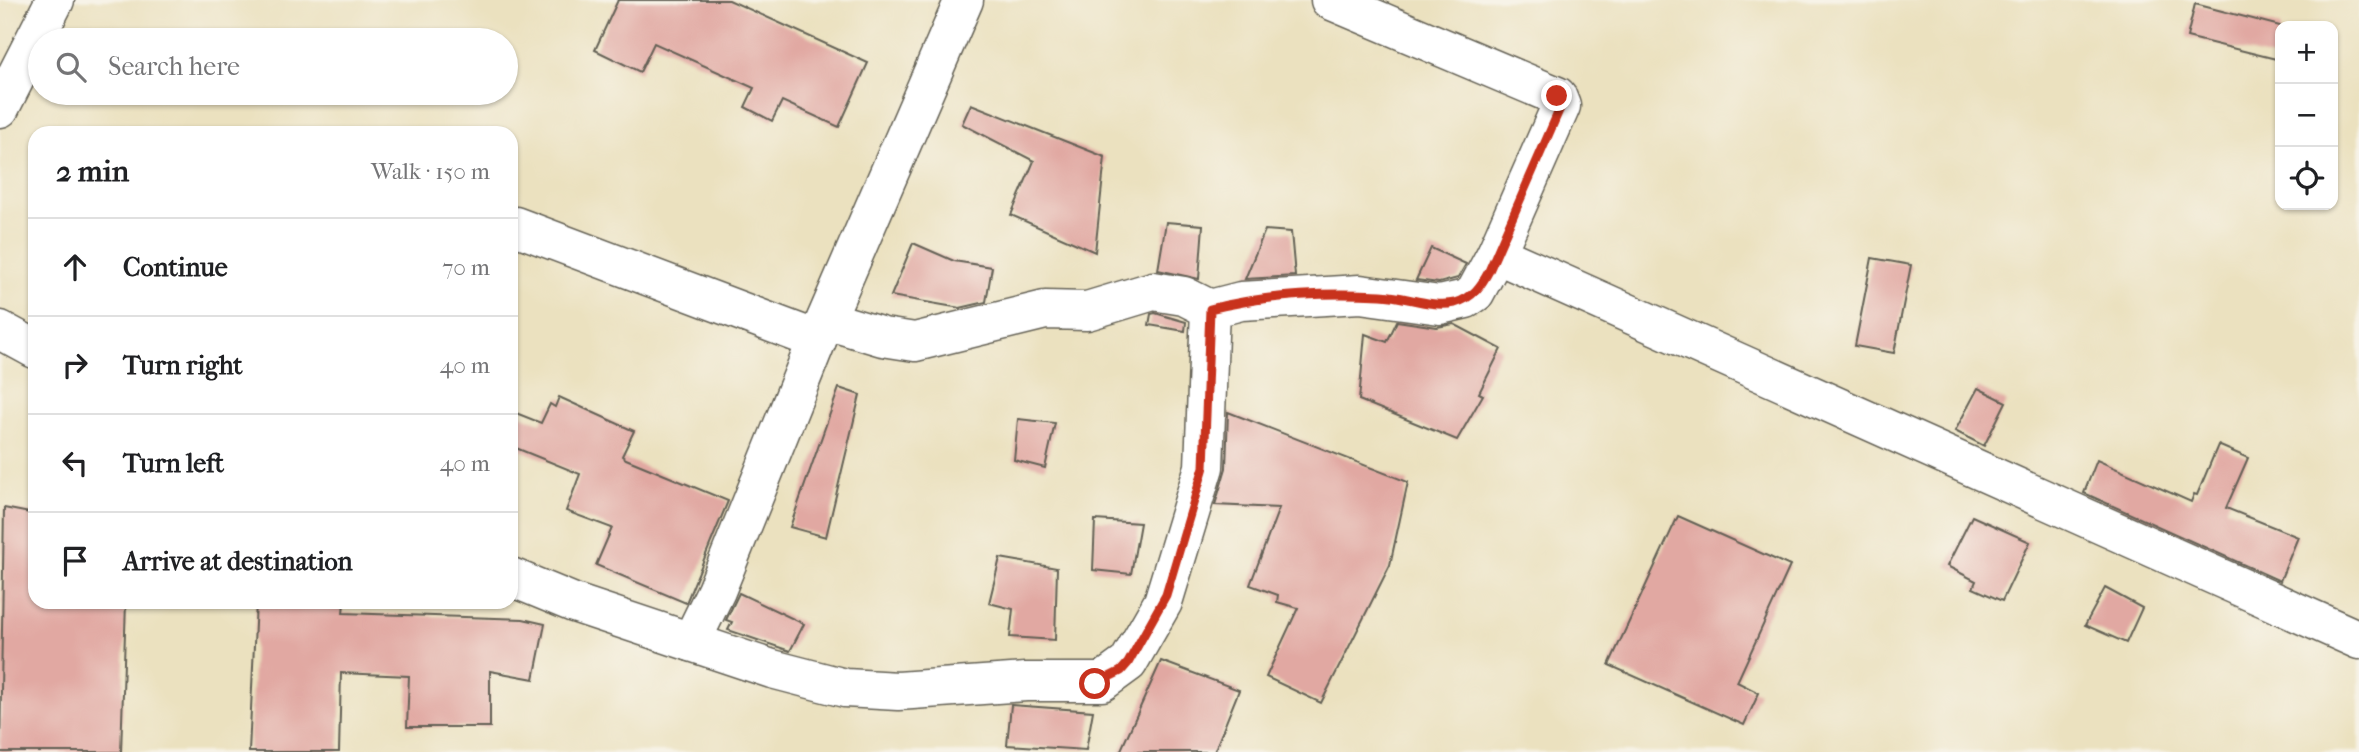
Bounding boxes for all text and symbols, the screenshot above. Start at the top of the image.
map controls [2275,21,2338,210]
button: + [2275,21,2338,84]
search box [28,28,518,105]
icon: search [52,48,90,86]
text: Search here [108,51,240,82]
route end [1541,80,1572,111]
button: − [2275,84,2338,147]
button: locate [2275,147,2338,210]
text: 2 min [56,154,129,189]
text: Walk · 150 m [371,158,490,185]
icon: ahead [56,248,94,286]
text: Continue [123,252,228,283]
text: 70 m [442,254,490,281]
icon: right [56,346,94,384]
text: Turn right [123,350,243,381]
text: 40 m [440,352,490,379]
icon: left [56,444,94,482]
text: Turn left [123,448,224,479]
text: 40 m [440,450,490,477]
icon: arrive [56,542,94,580]
text: Arrive at destination [123,546,353,577]
route start [1079,668,1110,699]

